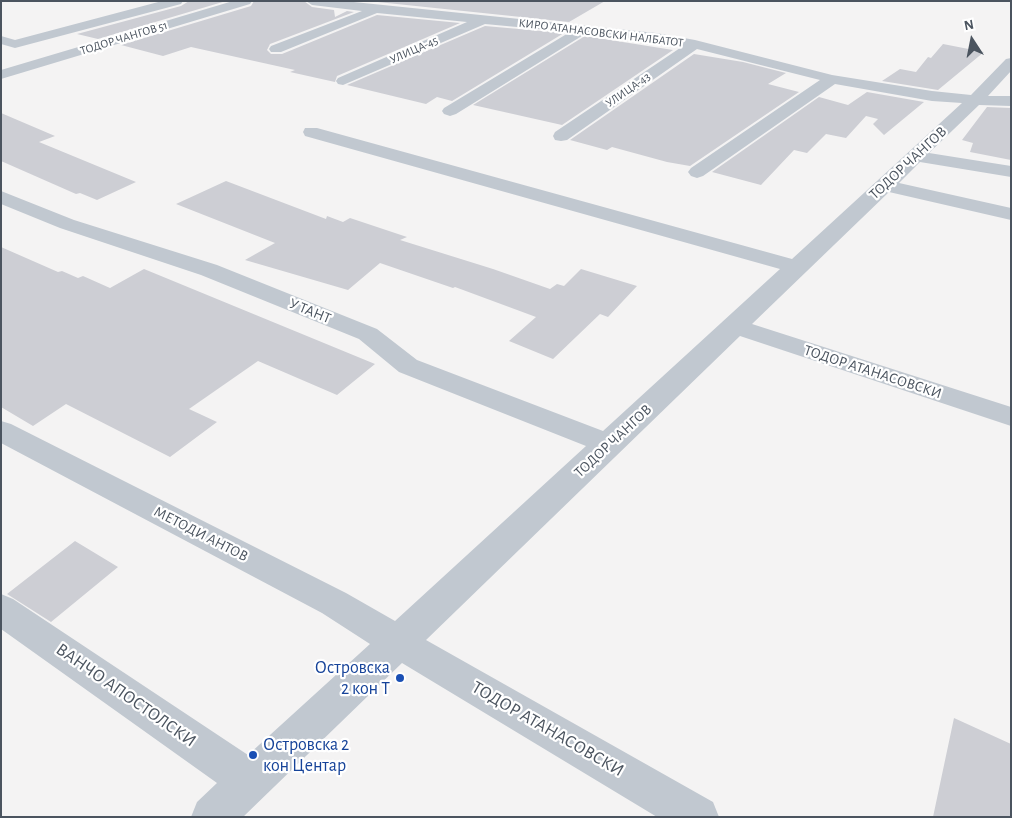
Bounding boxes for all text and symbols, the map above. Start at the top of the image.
north arrow [947,15,997,65]
street label: КИРО АТАНАСОВСКИ НАЛБАТОТ [518,16,684,50]
text: N [963,17,975,33]
street label: ТОДОР ЧАНГОВ 51 [79,18,169,58]
street label: УЛИЦА-45 [388,33,440,67]
street label: УЛИЦА-43 [603,69,653,111]
street label: ТОДОР ЧАНГОВ [866,123,950,203]
street label: У ТАНТ [286,295,334,327]
street label: ТОДОР АТАНАСОВСКИ [802,341,944,403]
street label: ТОДОР ЧАНГОВ [571,401,655,481]
street label: МЕТОДИ АНТОВ [151,502,251,566]
street label: ВАНЧО АПОСТОЛСКИ [52,638,200,752]
place label: Островска 2 кон T [315,657,390,700]
marker: Островска 2 кон T [394,672,406,684]
street label: ТОДОР АТАНАСОВСКИ [468,677,628,781]
place label: Островска 2 кон Центар [263,734,349,776]
marker: Островска 2 кон Центар [247,749,259,761]

